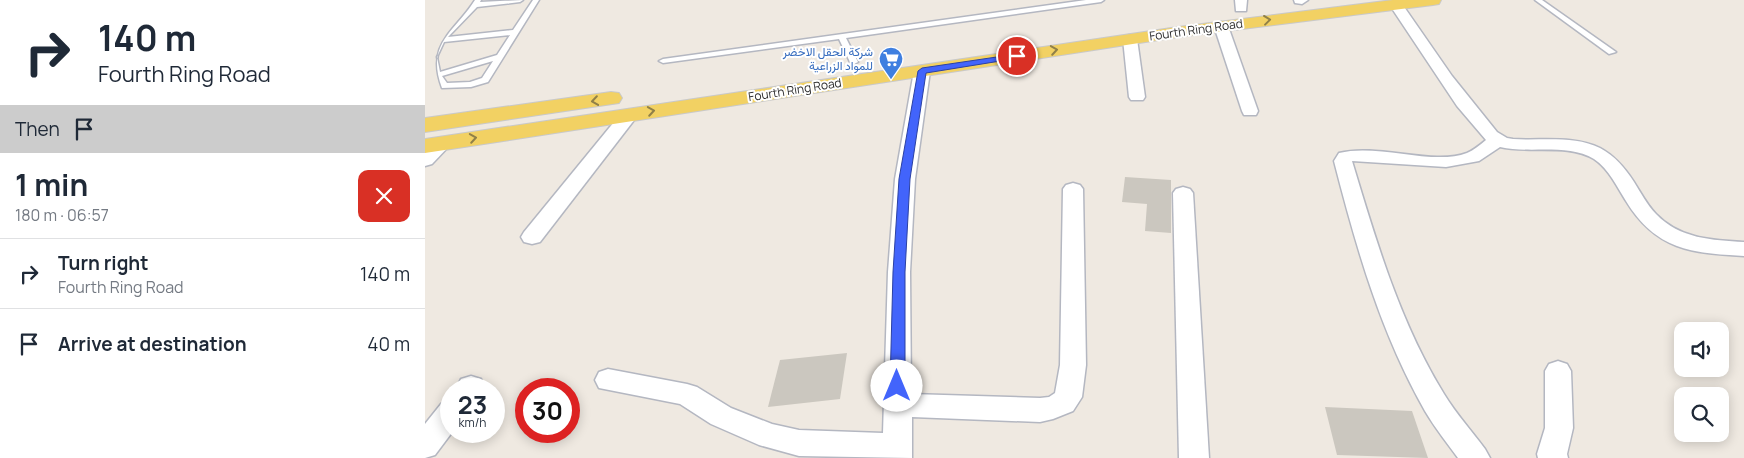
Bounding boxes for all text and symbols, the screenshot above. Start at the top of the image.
text: 140 m [98,14,196,62]
street label: Fourth Ring Road [1148,15,1244,44]
one-way arrow [1263,16,1271,26]
icon: right [15,20,80,85]
pin [996,35,1038,77]
icon: arrive [1003,42,1031,70]
place label: شركة الحقل الاخضر للمواد الزراعية [782,43,873,74]
supermarket icon: شركة الحقل الاخضر للمواد الزراعية [878,46,904,80]
one-way arrow [1050,46,1058,56]
text: Fourth Ring Road [98,59,271,89]
street label: Fourth Ring Road [747,74,843,105]
one-way arrow [590,95,599,105]
one-way arrow [647,107,656,117]
icon: arrive [70,115,98,143]
text: Then [15,116,60,142]
one-way arrow [469,134,478,144]
text: 1 min [15,164,88,205]
button: close [358,170,410,222]
text: 180 m · 06:57 [15,204,109,226]
text: Turn right [58,250,148,276]
icon: right [15,260,43,288]
text: 140 m [360,261,410,287]
text: Fourth Ring Road [58,276,184,298]
map controls [1674,322,1729,442]
button: sound [1674,322,1729,377]
icon: arrive [15,330,43,358]
text: Arrive at destination [58,331,247,357]
text: 40 m [367,331,410,357]
position arrow [870,359,922,411]
speed limit sign: 30 [515,378,580,443]
text: 23 [458,387,487,422]
button: search [1674,387,1729,442]
text: km/h [459,414,486,431]

